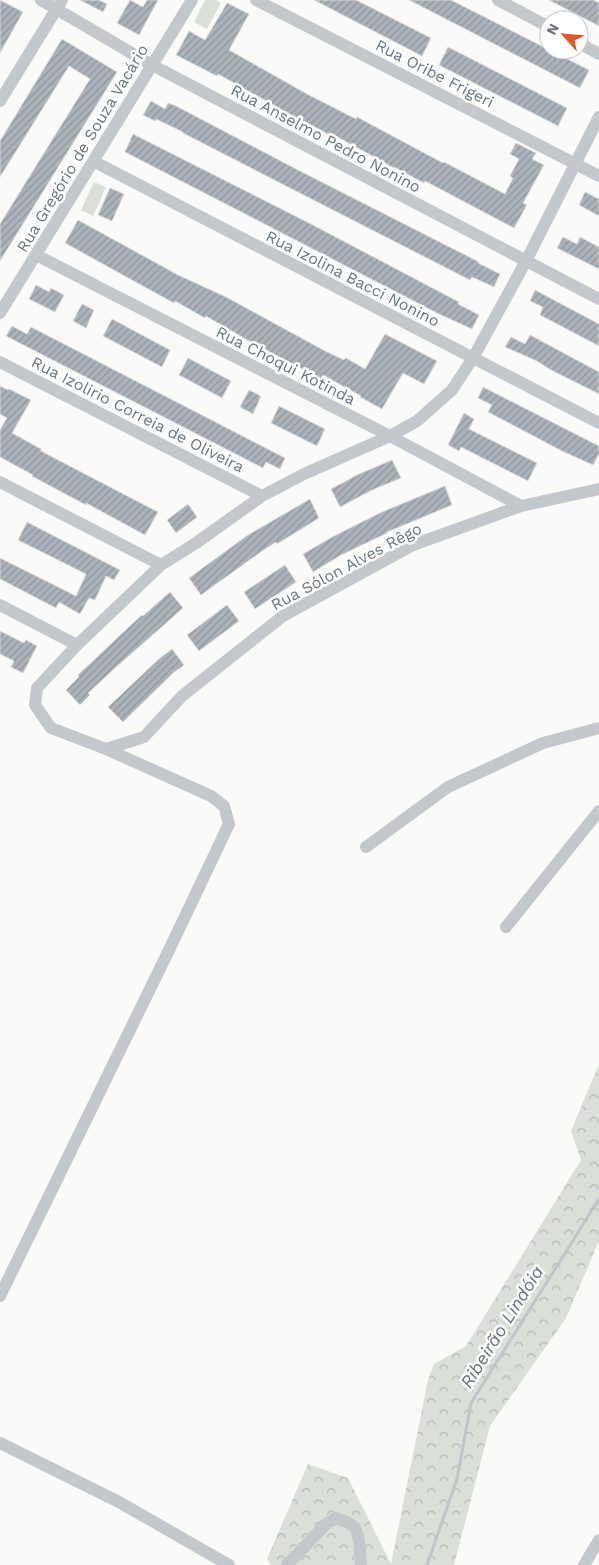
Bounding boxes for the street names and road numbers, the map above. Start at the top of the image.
street label: Rua Oribe Frigeri [372,35,497,111]
street label: Rua Gregório de Souza Vacário [13,41,152,256]
street label: Rua Anselmo Pedro Nonino [228,80,424,197]
street label: Rua Izolina Bacci Nonino [263,226,443,331]
street label: Rua Choqui Kotinda [213,322,359,409]
street label: Rua Izolirio Correia de Oliveira [28,352,247,477]
street label: Rua Sólon Alves Rêgo [268,519,425,614]

